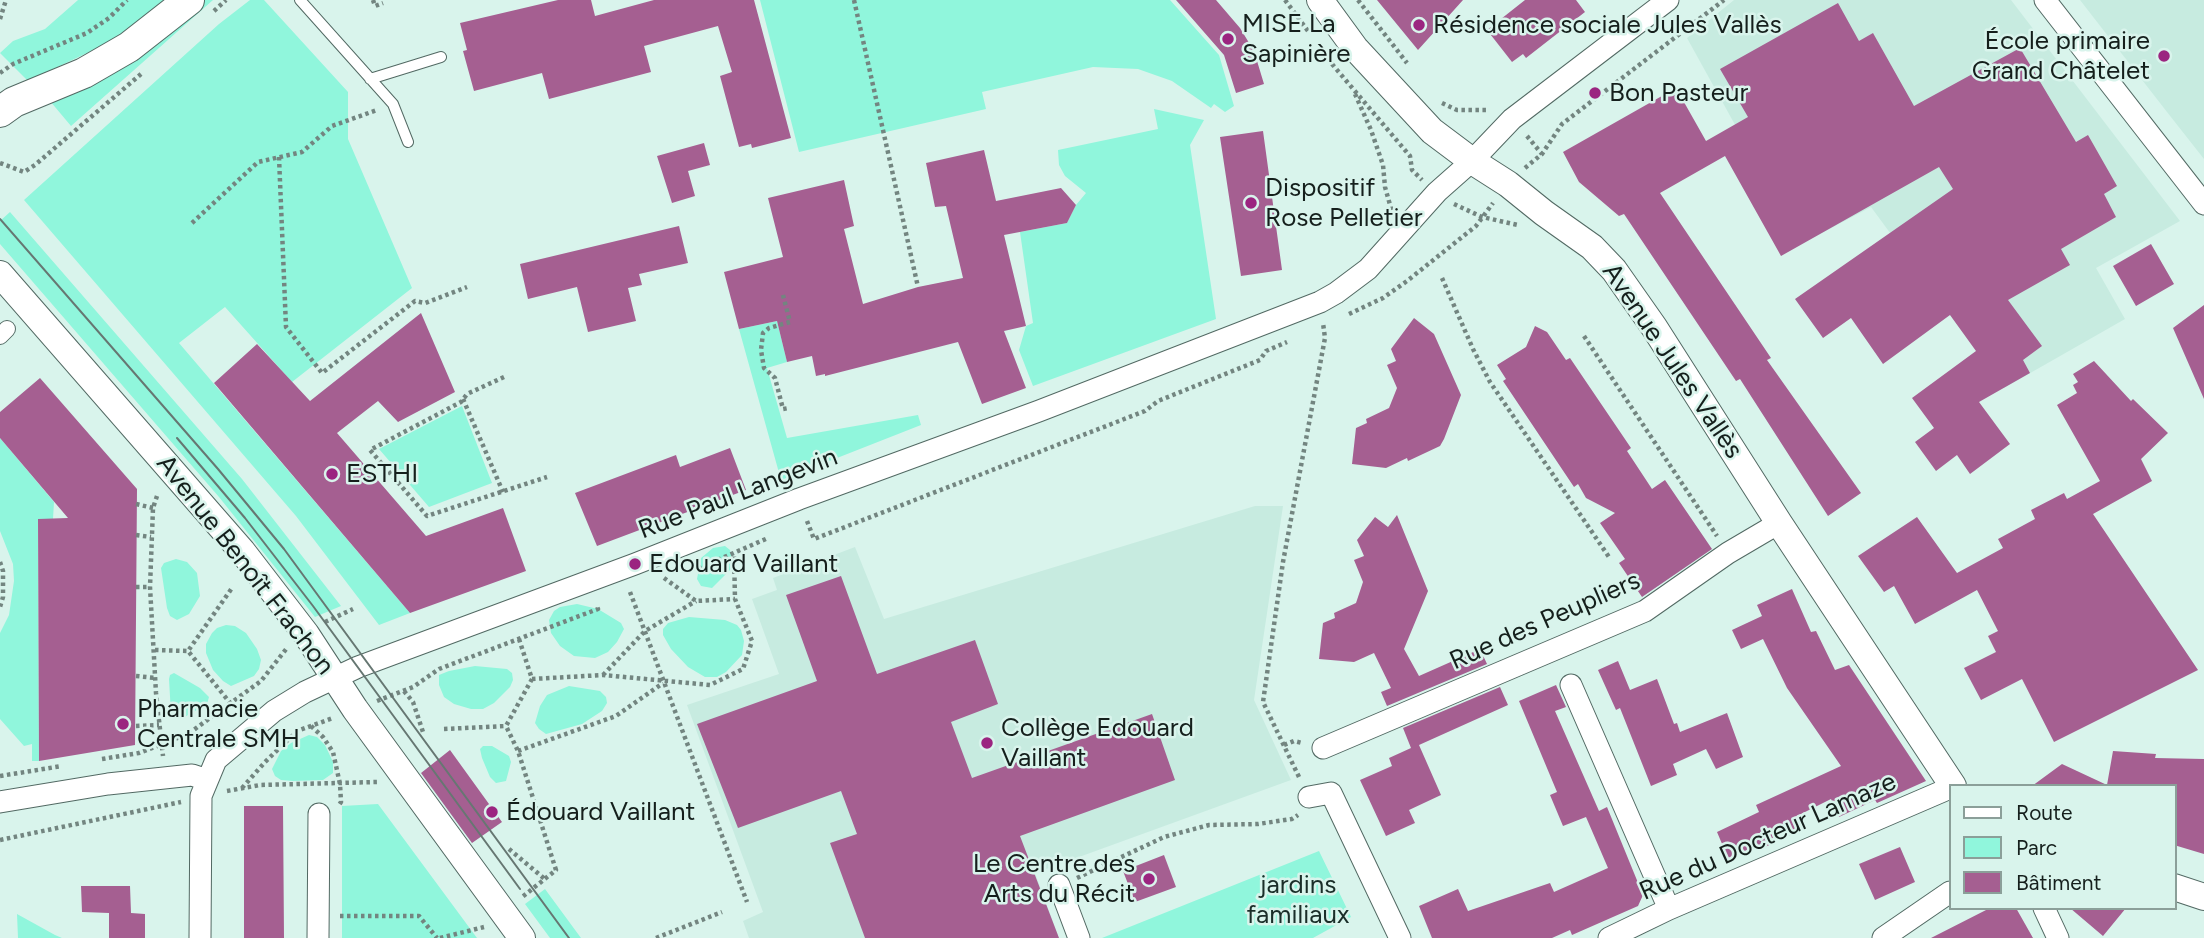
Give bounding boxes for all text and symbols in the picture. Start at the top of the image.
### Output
place label: MISE La Sapinière [1242,8,1350,70]
place label: Résidence sociale Jules Vallès [1433,9,1782,41]
marker: Résidence sociale Jules Vallès [1411,17,1427,33]
place label: École primaire Grand Châtelet [1972,25,2150,86]
marker: MISE La Sapinière [1220,31,1236,47]
marker: École primaire Grand Châtelet [2156,48,2172,64]
place label: Bon Pasteur [1609,77,1748,109]
marker: Bon Pasteur [1587,85,1603,101]
place label: Dispositif Rose Pelletier [1265,172,1423,234]
marker: Dispositif Rose Pelletier [1243,195,1259,211]
street label: Avenue Jules Vallès [1595,257,1749,465]
street label: Rue Paul Langevin [634,442,842,546]
street label: Avenue Benoît Frachon [149,449,341,681]
place label: ESTHI [346,458,418,490]
marker: ESTHI [324,466,340,482]
place label: Edouard Vaillant [649,548,838,580]
marker: Edouard Vaillant [627,556,643,572]
street label: Rue des Peupliers [1445,565,1645,677]
place label: Pharmacie Centrale SMH [137,693,300,754]
place label: Collège Edouard Vaillant [1001,712,1194,774]
marker: Pharmacie Centrale SMH [115,716,131,732]
marker: Collège Edouard Vaillant [979,735,995,751]
street label: Rue du Docteur Lamaze [1635,766,1901,908]
legend [1948,784,2176,910]
place label: Édouard Vaillant [506,796,695,828]
text: Route [2016,800,2072,825]
marker: Édouard Vaillant [484,804,500,820]
text: Parc [2016,835,2057,860]
place label: Le Centre des Arts du Récit [973,848,1135,910]
park label: jardins familiaux [1247,869,1349,931]
text: Bâtiment [2016,870,2101,895]
marker: Le Centre des Arts du Récit [1141,871,1157,887]

